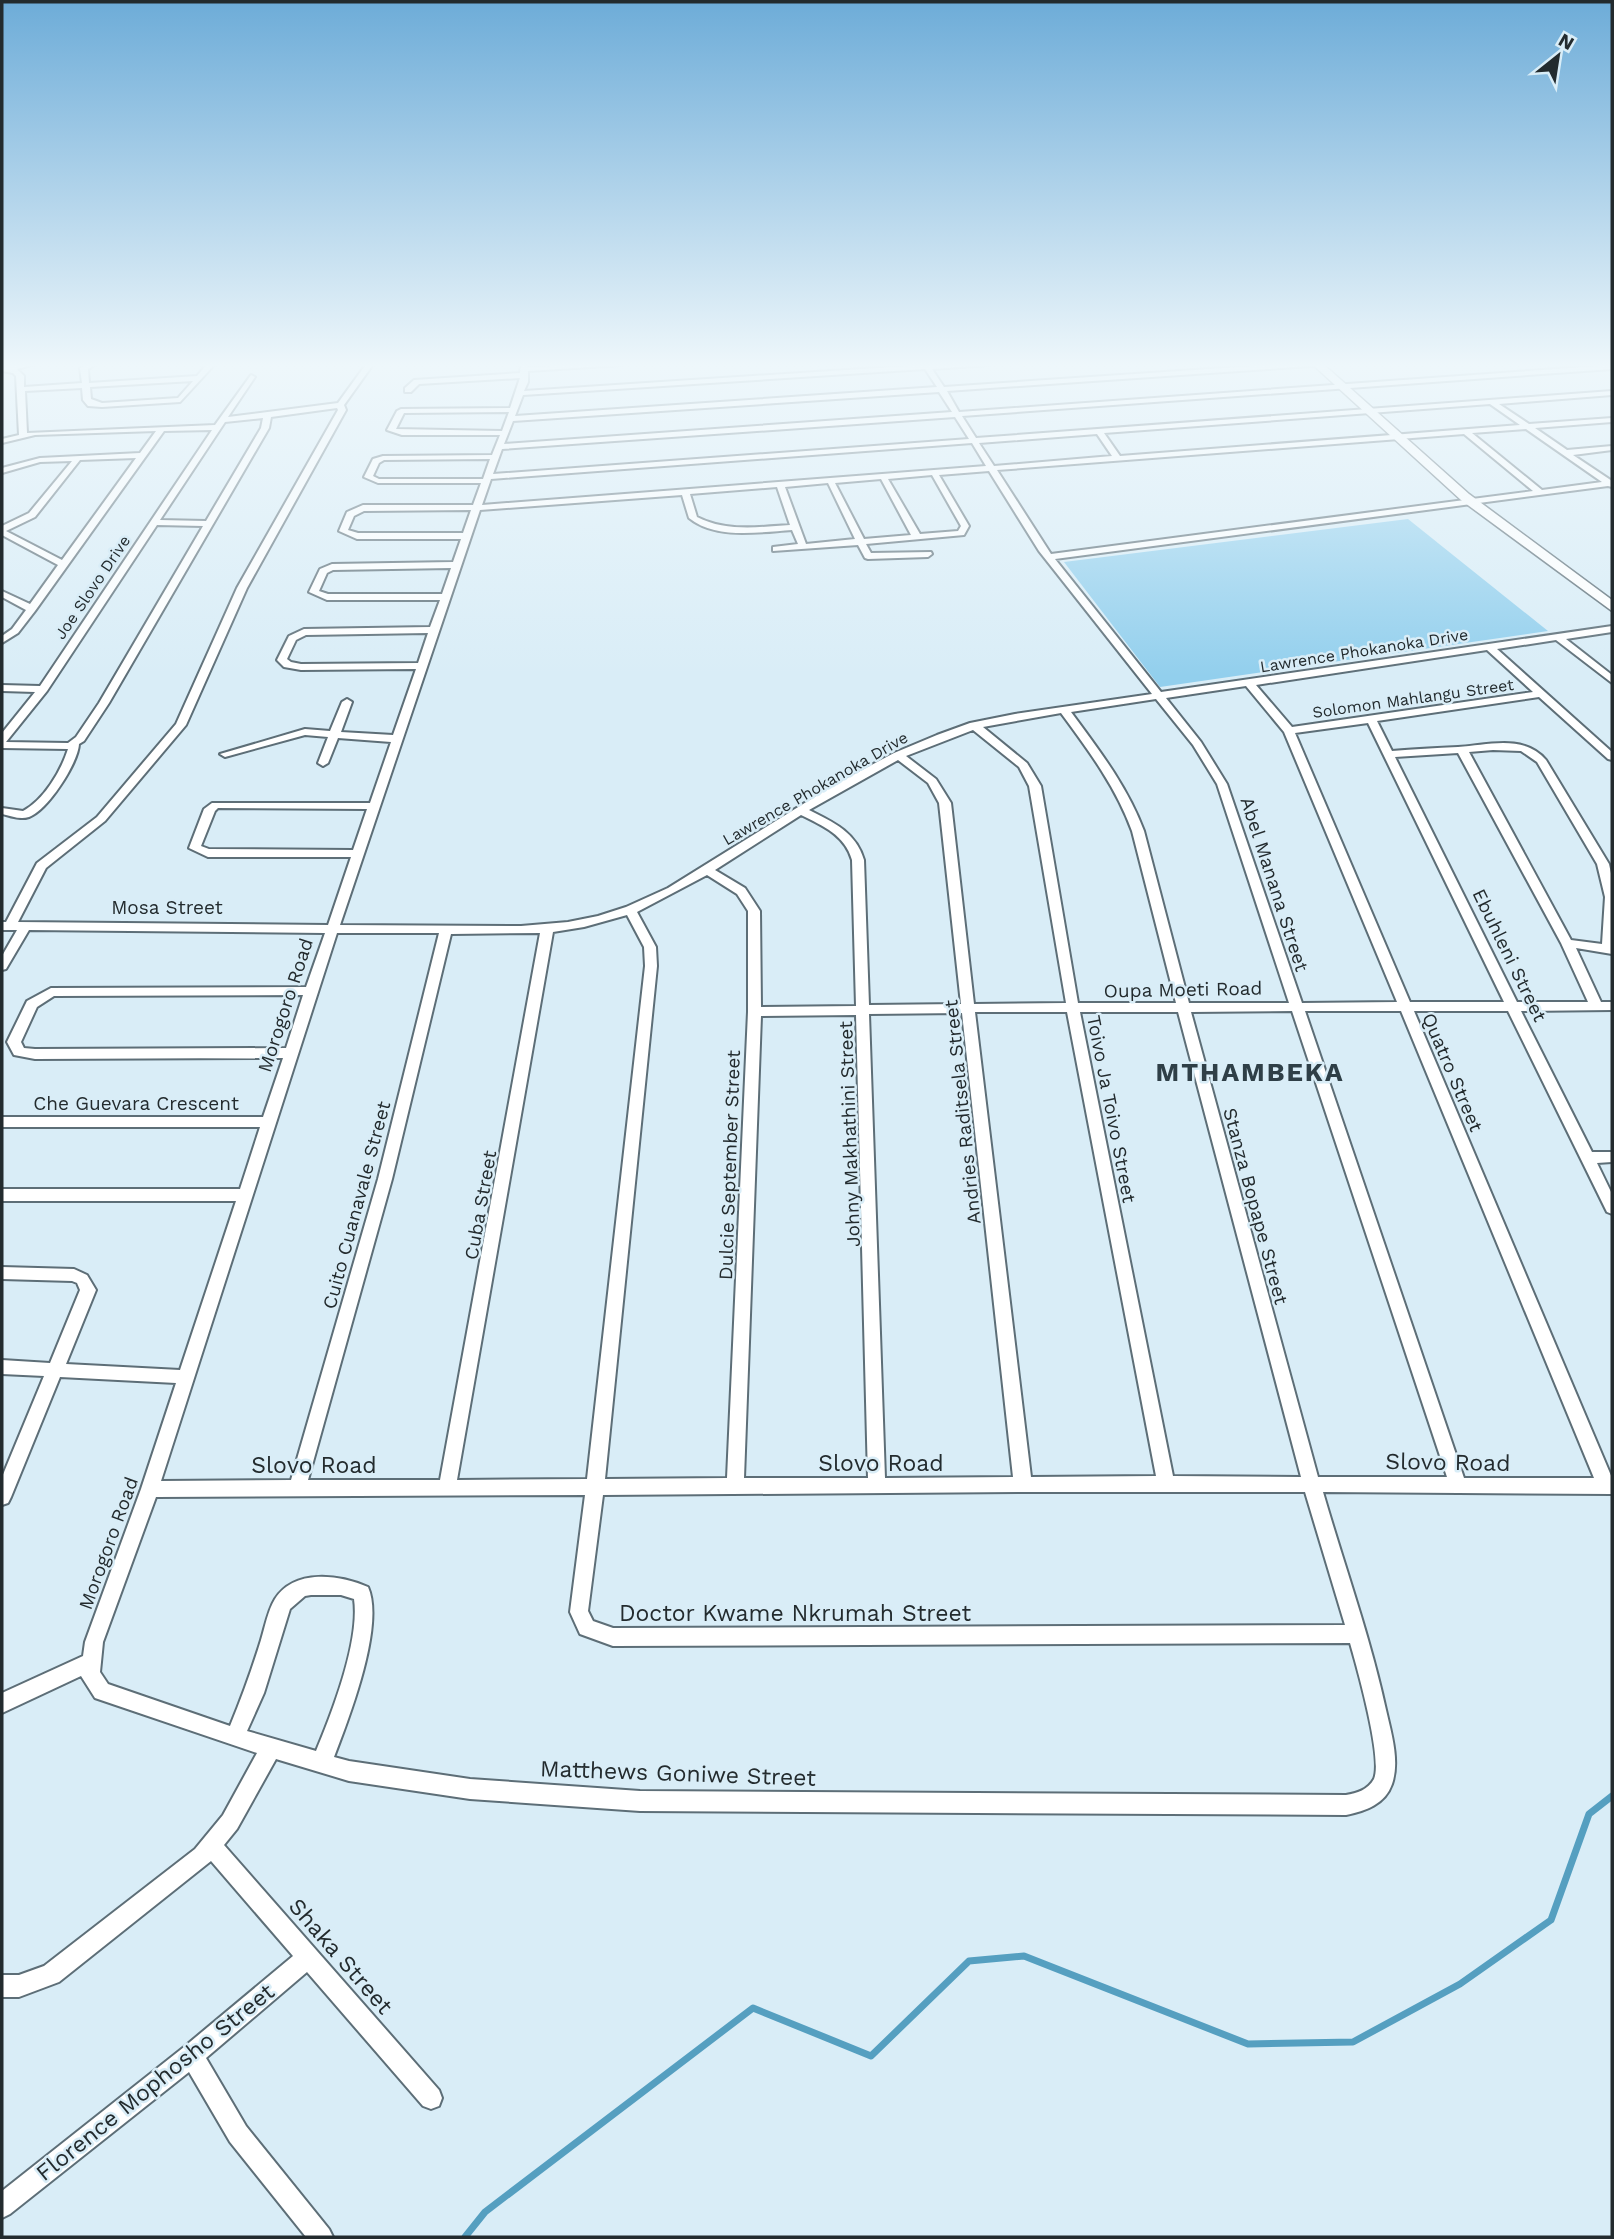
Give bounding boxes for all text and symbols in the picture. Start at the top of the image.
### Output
north arrow [1523,21,1593,91]
text: N [1554,28,1578,55]
street label: Joe Slovo Drive [51,532,134,643]
street label: Lawrence Phokanoka Drive [1259,625,1470,676]
street label: Solomon Mahlangu Street [1311,675,1515,722]
street label: Lawrence Phokanoka Drive [719,728,911,849]
street label: Abel Manana Street [1235,794,1314,974]
street label: Ebuhleni Street [1467,885,1552,1025]
street label: Mosa Street [111,896,223,919]
street label: Morogoro Road [253,935,318,1075]
street label: Oupa Moeti Road [1103,977,1263,1002]
street label: Andries Raditsela Street [939,999,986,1225]
street label: Quatro Street [1417,1009,1488,1135]
street label: Toivo Ja Toivo Street [1082,1013,1141,1205]
street label: Johny Makhathini Street [834,1021,865,1247]
street label: Dulcie September Street [714,1050,745,1280]
district label: MTHAMBEKA [1155,1057,1345,1087]
street label: Che Guevara Crescent [33,1092,239,1115]
street label: Cuito Cuanavale Street [318,1099,395,1312]
street label: Stanza Bopape Street [1218,1105,1293,1307]
street label: Cuba Street [460,1149,501,1262]
street label: Slovo Road [1385,1448,1511,1477]
street label: Slovo Road [818,1450,944,1477]
street label: Slovo Road [251,1452,377,1479]
street label: Morogoro Road [74,1474,143,1613]
street label: Doctor Kwame Nkrumah Street [619,1600,971,1627]
street label: Matthews Goniwe Street [540,1755,817,1792]
street label: Shaka Street [283,1893,398,2020]
street label: Florence Mophosho Street [31,1978,280,2187]

